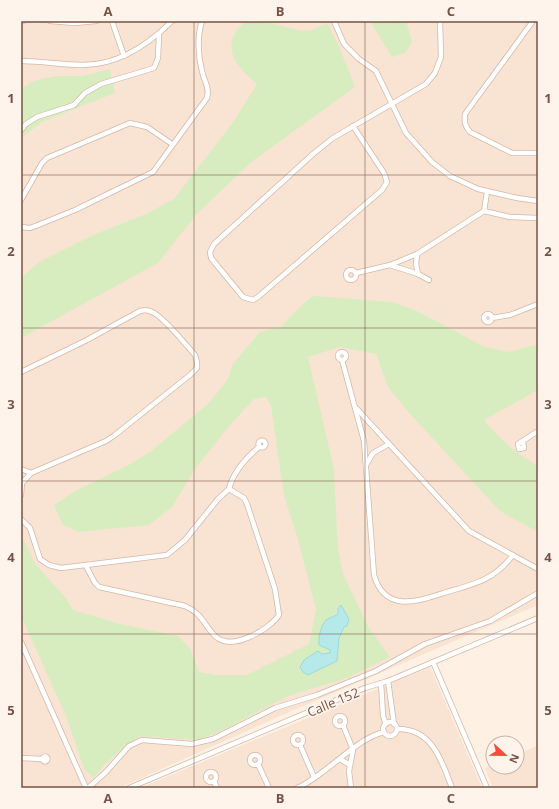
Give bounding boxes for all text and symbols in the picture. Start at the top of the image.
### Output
text: A [104,2,113,20]
text: B [276,2,285,20]
text: C [447,2,455,20]
text: 1 [7,89,15,107]
text: 1 [544,89,552,107]
text: 2 [7,242,15,260]
text: 2 [544,242,552,260]
text: 3 [7,395,15,413]
text: 3 [544,395,552,413]
text: 4 [7,548,15,566]
text: 4 [544,548,552,566]
street label: Calle 152 [304,683,362,721]
text: 5 [7,701,15,719]
text: 5 [544,701,552,719]
north arrow [485,735,525,775]
text: N [506,752,523,766]
text: A [104,789,113,807]
text: B [276,789,285,807]
text: C [447,789,455,807]

